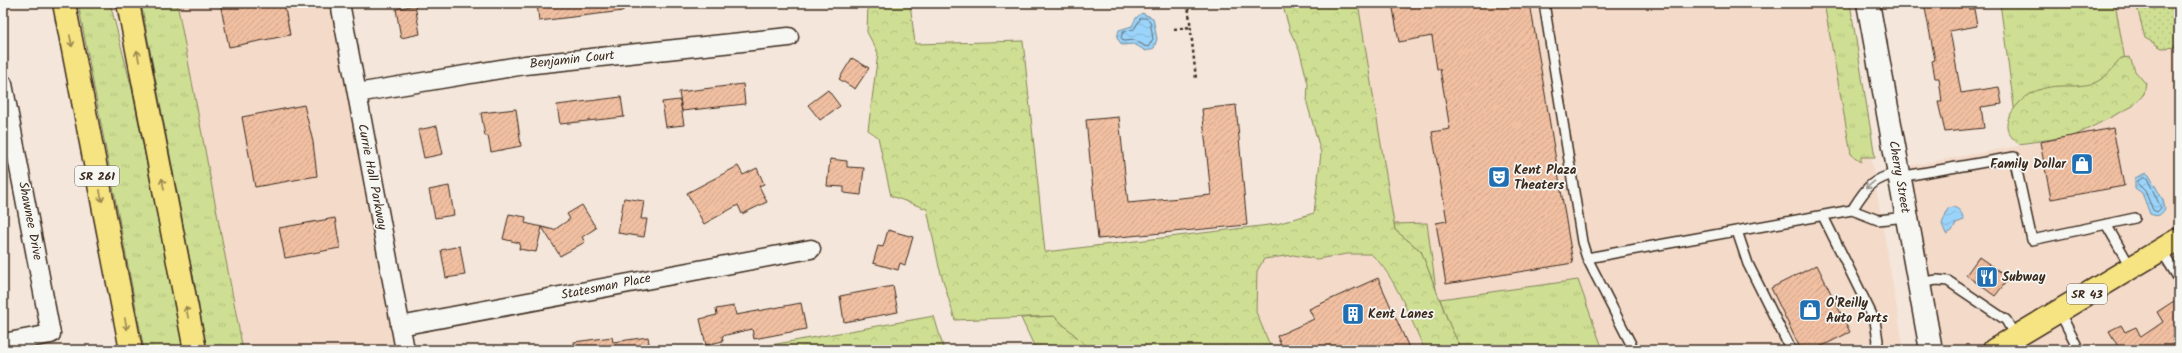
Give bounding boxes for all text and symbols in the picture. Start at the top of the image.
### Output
one-way arrow [67,34,75,47]
street label: Benjamin Court [528,45,616,75]
one-way arrow [134,50,142,63]
street label: Currie Hall Parkway [351,122,393,233]
street label: Cherry Street [1882,139,1916,216]
shop icon: Family Dollar [2069,151,2095,177]
place label: Family Dollar [1990,154,2067,175]
place label: Kent Plaza Theaters [1514,160,1577,196]
theatre icon: Kent Plaza Theaters [1486,164,1512,190]
road number: SR 261 [75,166,119,186]
one-way arrow [158,178,166,191]
street label: Shawnee Drive [12,180,48,262]
one-way arrow [1865,180,1875,189]
one-way arrow [98,190,106,203]
restaurant icon: Subway [1974,264,2000,290]
place label: Subway [2002,267,2046,288]
street label: Statesman Place [559,268,653,306]
road number: SR 43 [2067,284,2107,304]
place label: O'Reilly Auto Parts [1826,293,1888,329]
shop icon: O'Reilly Auto Parts [1797,297,1823,323]
building icon: Kent Lanes [1340,301,1366,327]
place label: Kent Lanes [1368,304,1434,325]
one-way arrow [183,306,191,319]
one-way arrow [122,317,130,330]

